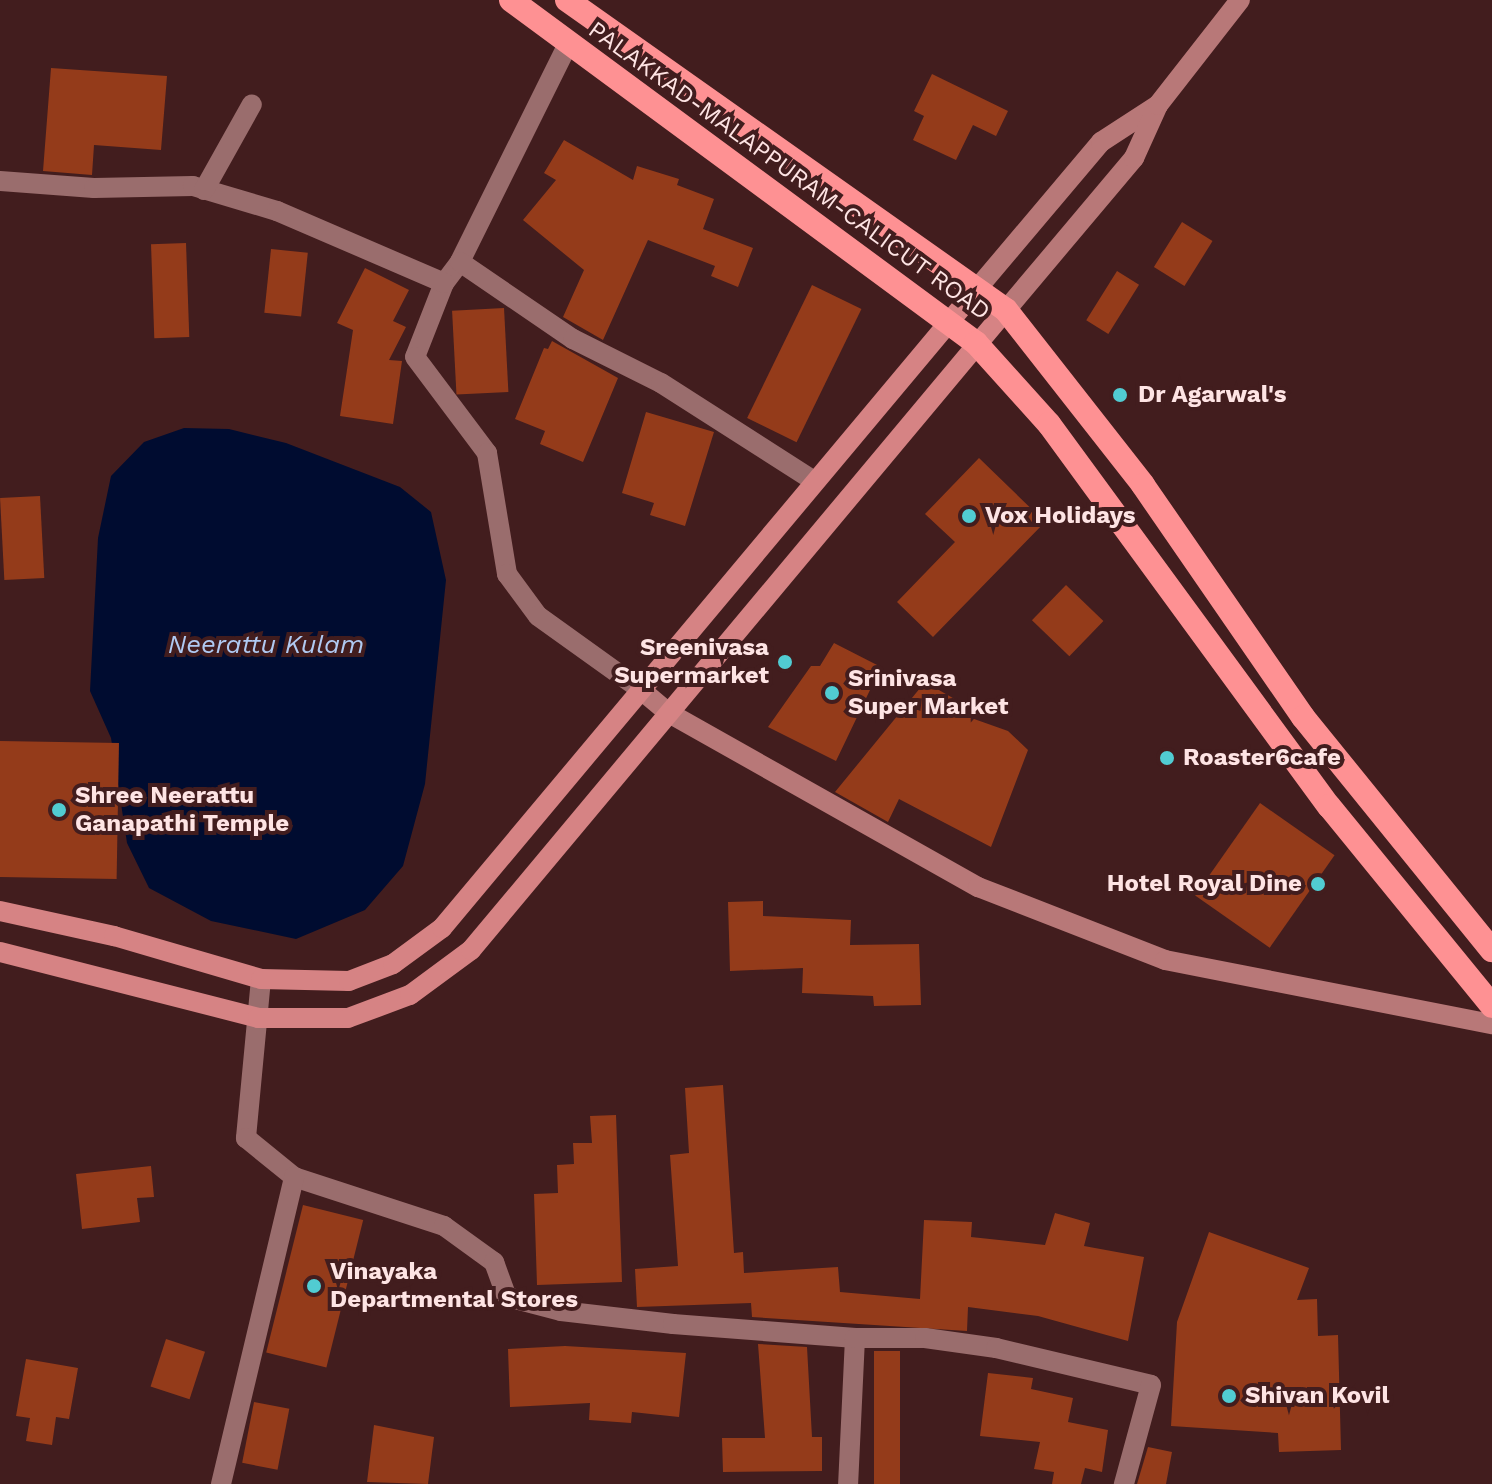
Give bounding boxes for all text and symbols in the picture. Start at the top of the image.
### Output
street label: PALAKKAD-MALAPPURAM-CALICUT ROAD [582,15,996,327]
place label: Dr Agarwal's [1138,381,1287,409]
marker: Dr Agarwal's [1109,384,1131,406]
place label: Vox Holidays [985,502,1136,530]
marker: Vox Holidays [960,507,978,525]
water label: Neerattu Kulam [168,629,364,661]
place label: Sreenivasa Supermarket [614,634,769,690]
marker: Sreenivasa Supermarket [776,653,794,671]
place label: Srinivasa Super Market [848,665,1009,721]
marker: Srinivasa Super Market [823,684,841,702]
place label: Roaster6cafe [1183,744,1341,772]
marker: Roaster6cafe [1158,749,1176,767]
place label: Shree Neerattu Ganapathi Temple [75,782,290,838]
marker: Shree Neerattu Ganapathi Temple [50,801,68,819]
place label: Hotel Royal Dine [1106,870,1302,898]
marker: Hotel Royal Dine [1309,875,1327,893]
place label: Vinayaka Departmental Stores [330,1258,578,1314]
marker: Vinayaka Departmental Stores [305,1277,323,1295]
place label: Shivan Kovil [1245,1382,1389,1410]
marker: Shivan Kovil [1220,1387,1238,1405]

